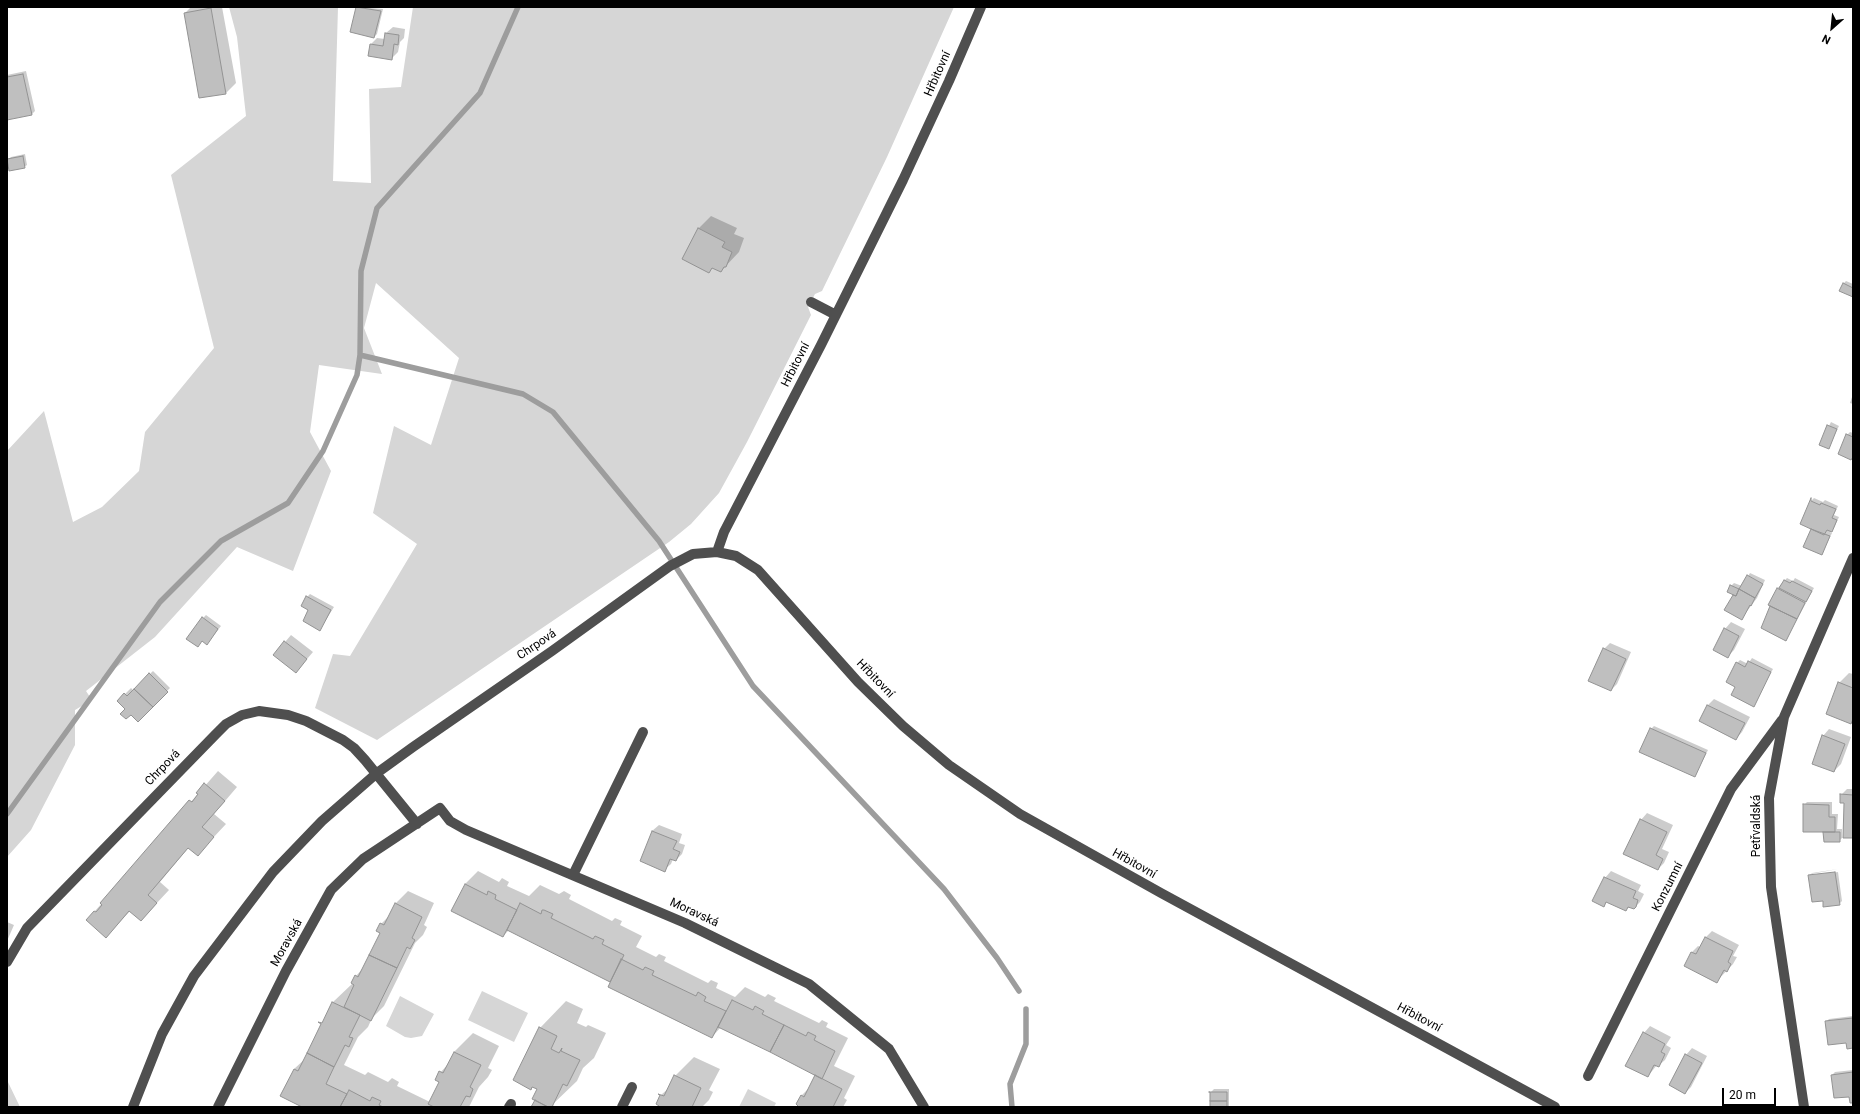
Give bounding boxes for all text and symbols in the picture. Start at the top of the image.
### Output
north arrow [1812,8,1852,48]
text: N [1820,32,1833,47]
street label: Hřbitovní [922,49,954,99]
street label: Hřbitovní [779,340,813,390]
street label: Chrpová [515,627,559,663]
street label: Hřbitovní [853,657,897,701]
street label: Chrpová [142,747,184,789]
street label: Petřvaldská [1750,795,1764,857]
street label: Hřbitovní [1109,846,1159,882]
street label: Konzumní [1649,860,1687,914]
street label: Moravská [667,895,721,931]
street label: Moravská [268,917,306,969]
street label: Hřbitovní [1394,1000,1444,1036]
scale bar [1724,1080,1778,1106]
text: 20 m [1729,1088,1756,1102]

